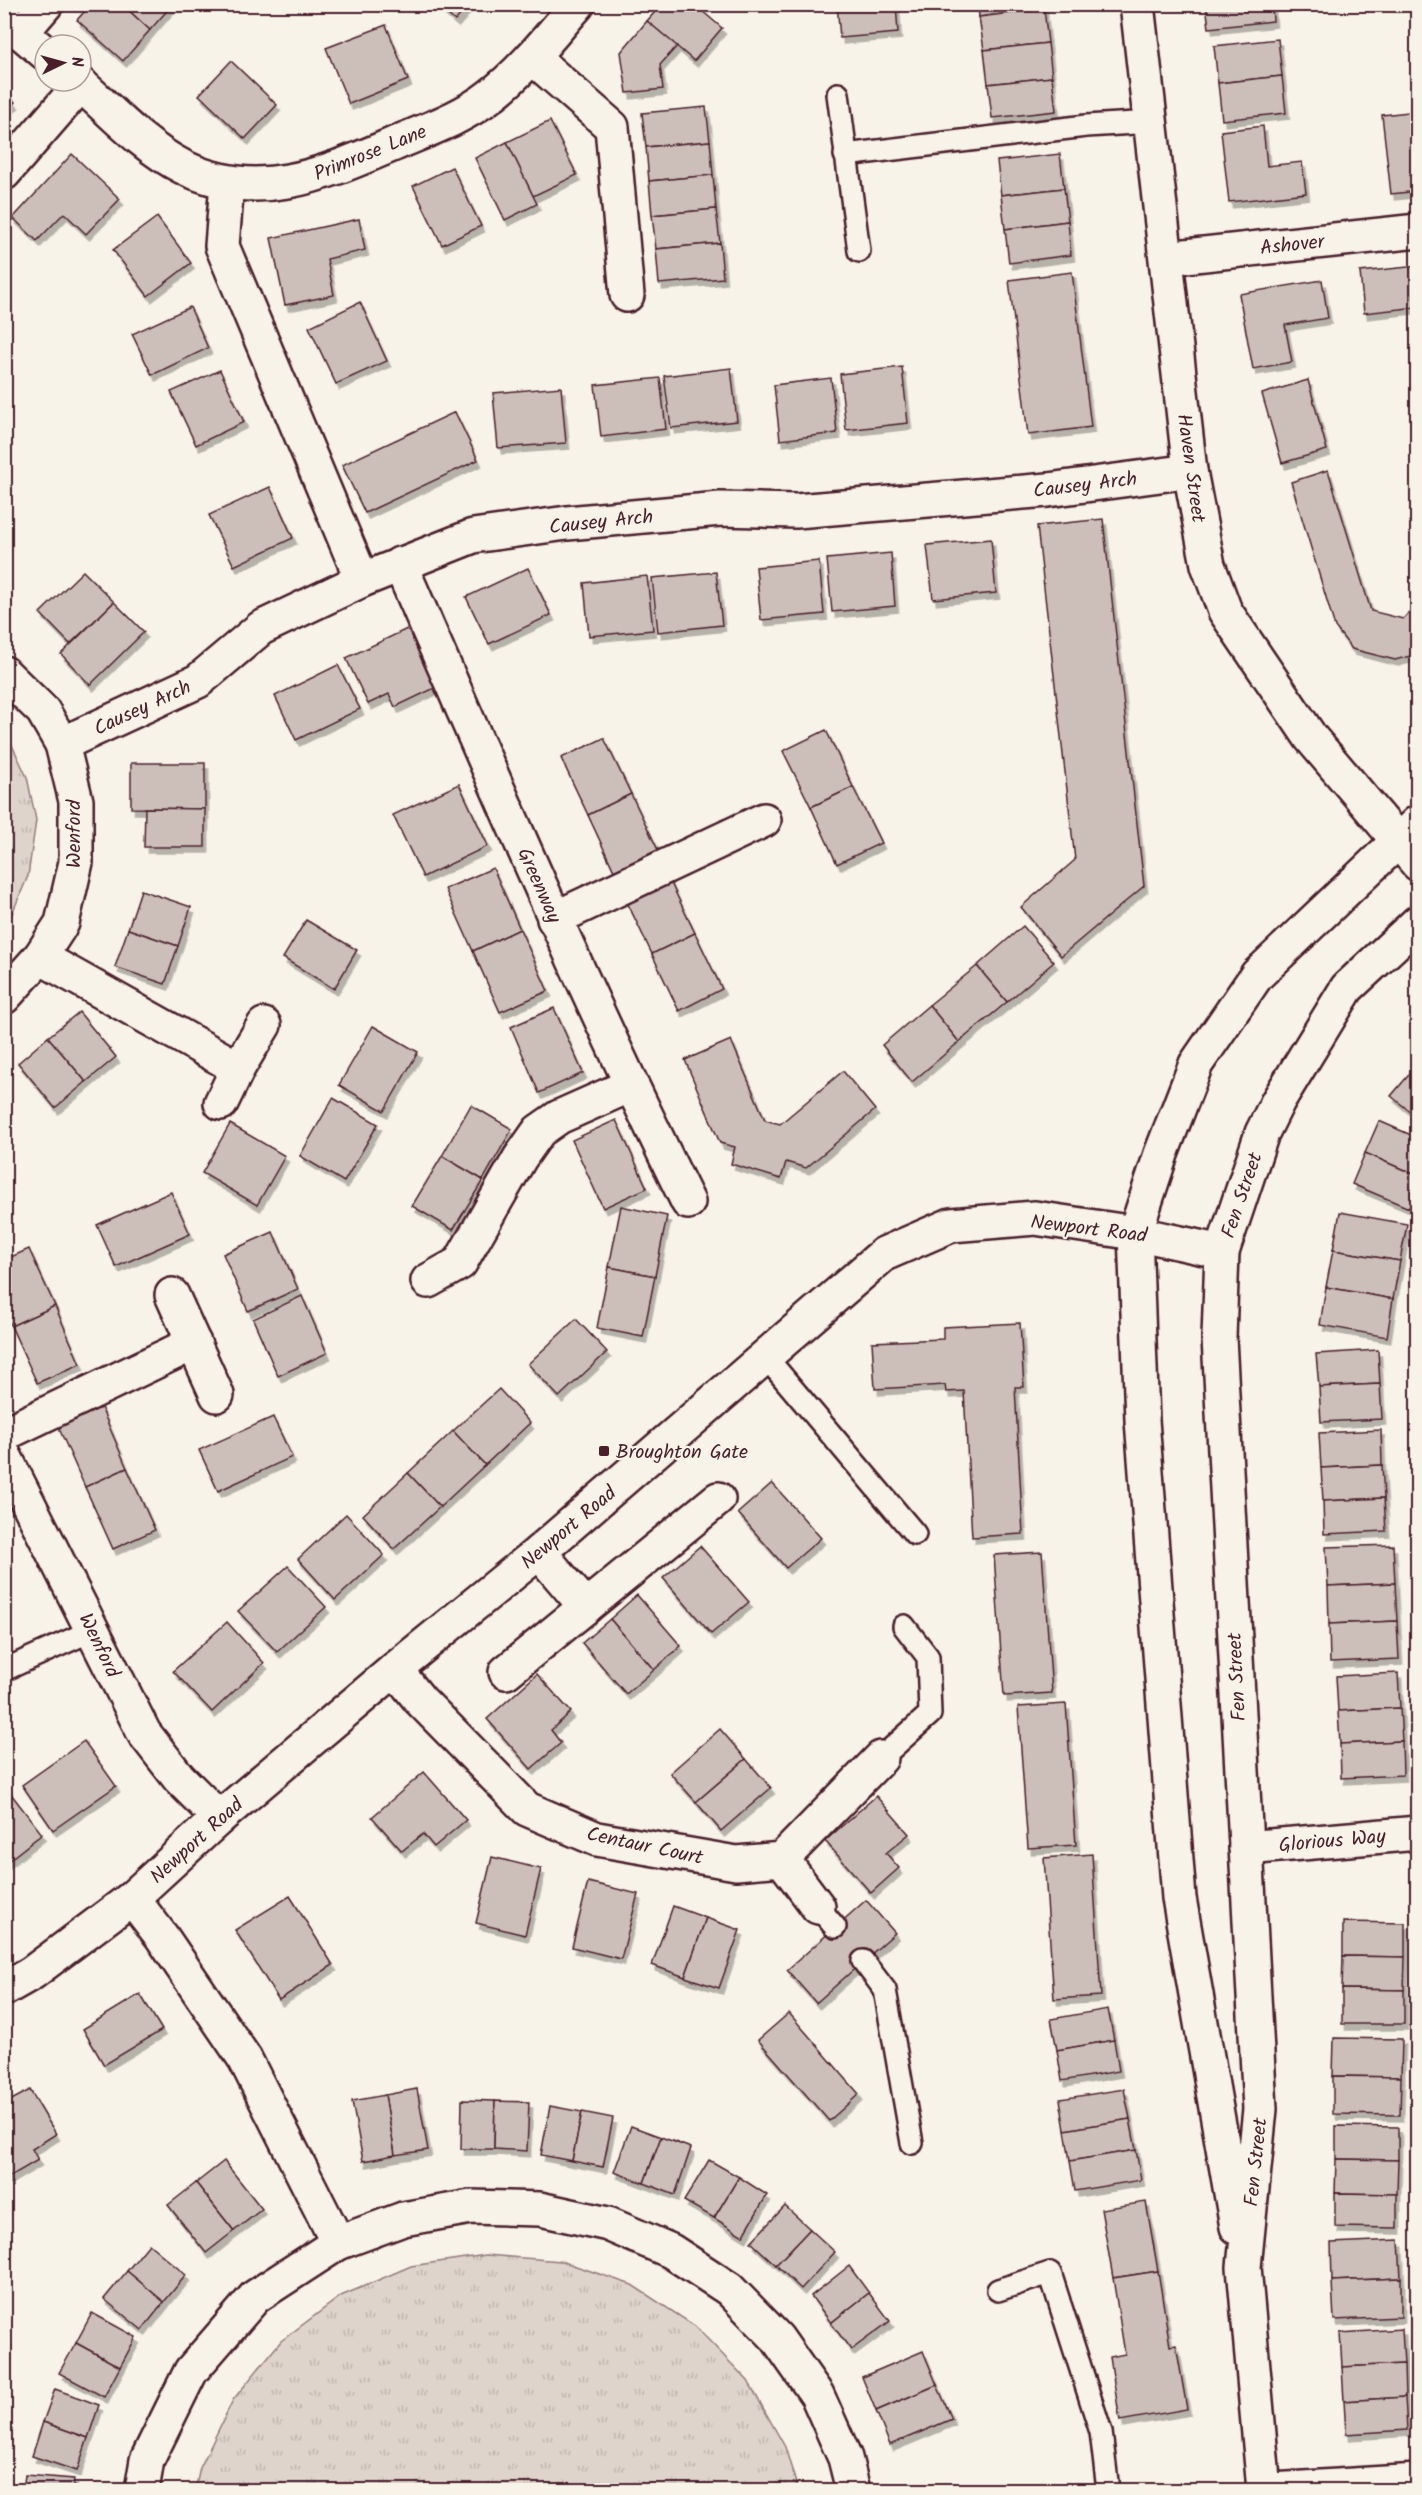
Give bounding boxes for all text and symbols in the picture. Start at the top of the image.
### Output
north arrow [33,33,93,93]
text: N [64,56,89,68]
street label: Primrose Lane [309,117,432,191]
street label: Ashover [1258,227,1327,265]
street label: Haven Street [1167,412,1214,525]
street label: Causey Arch [1032,464,1139,508]
street label: Causey Arch [548,502,655,544]
street label: Causey Arch [89,672,197,745]
street label: Wenford [59,799,91,868]
street label: Greenway [507,843,569,929]
street label: Fen Street [1213,1148,1273,1243]
street label: Newport Road [1029,1207,1150,1253]
place label: Broughton Gate [616,1437,748,1469]
marker: Broughton Gate [597,1444,611,1458]
street label: Newport Road [514,1478,625,1578]
street label: Wenford [69,1608,128,1685]
street label: Fen Street [1220,1631,1256,1722]
street label: Newport Road [143,1790,252,1893]
street label: Centaur Court [584,1819,706,1875]
street label: Glorious Way [1277,1821,1388,1863]
street label: Fen Street [1236,2116,1278,2208]

